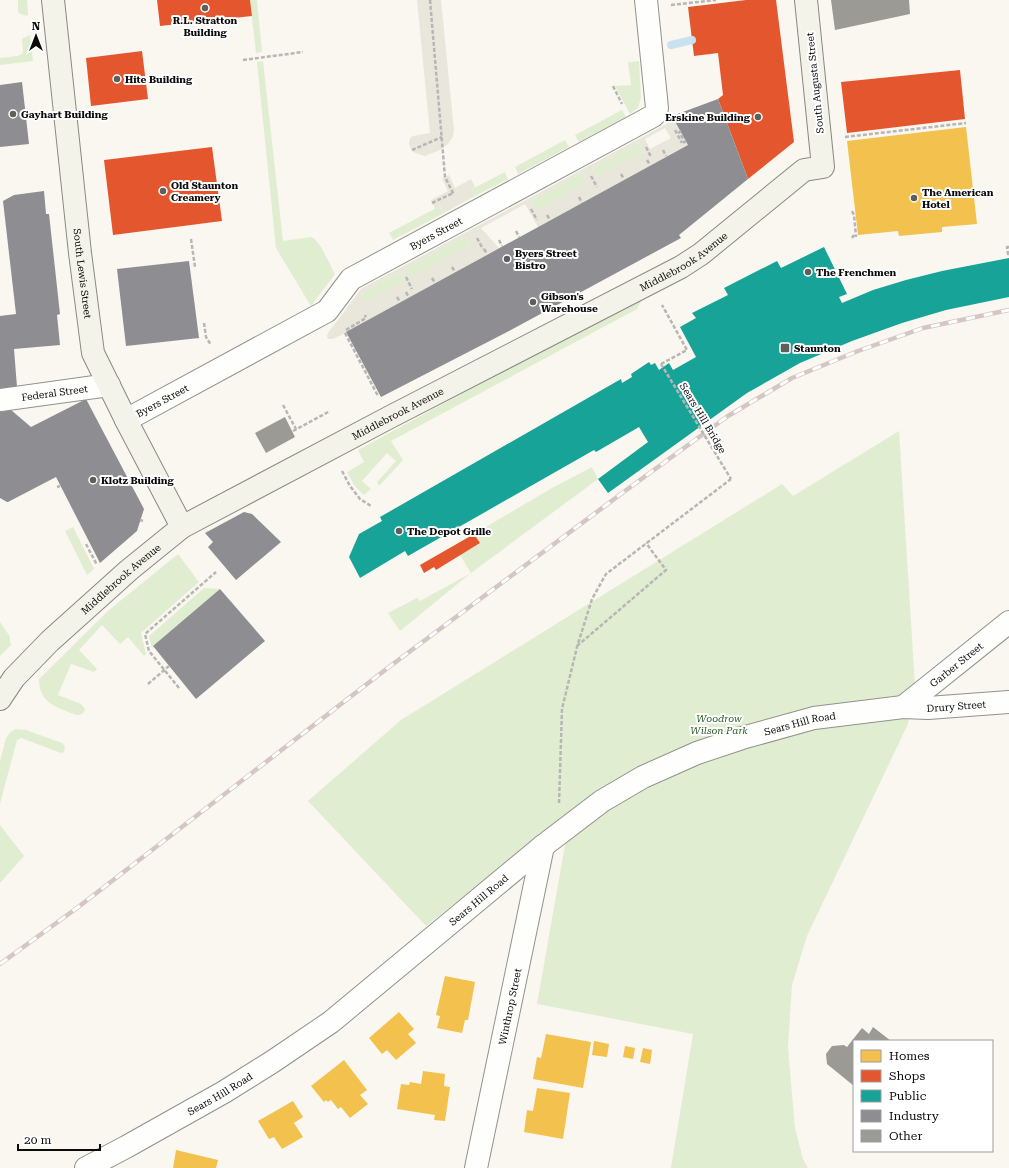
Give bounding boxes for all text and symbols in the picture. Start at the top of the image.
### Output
marker: R.L. Stratton Building [200,3,210,13]
place label: R.L. Stratton Building [173,15,238,38]
north arrow [16,16,56,56]
text: N [32,20,41,33]
street label: South Augusta Street [804,32,826,134]
marker: Hite Building [112,74,122,84]
place label: Hite Building [125,74,193,85]
marker: Gayhart Building [8,109,18,119]
place label: Gayhart Building [21,109,108,120]
place label: Erskine Building [665,112,751,123]
marker: Erskine Building [753,112,763,122]
place label: Old Staunton Creamery [171,180,238,203]
marker: Old Staunton Creamery [158,186,168,196]
place label: The American Hotel [922,187,994,210]
marker: The American Hotel [909,193,919,203]
street label: Byers Street [408,215,464,252]
street label: South Lewis Street [72,228,94,319]
street label: Middlebrook Avenue [638,229,730,293]
place label: Byers Street Bistro [515,248,577,271]
marker: Byers Street Bistro [502,254,512,264]
marker: The Frenchmen [803,267,813,277]
place label: The Frenchmen [816,267,897,278]
place label: Gibson's Warehouse [541,291,598,314]
marker: Gibson's Warehouse [528,297,538,307]
marker: Staunton [779,342,791,354]
place label: Staunton [794,343,841,354]
street label: Sears Hill Bridge [678,381,729,456]
street label: Federal Street [21,382,89,403]
street label: Byers Street [134,382,190,419]
street label: Middlebrook Avenue [350,385,446,442]
marker: Klotz Building [88,475,98,485]
place label: Klotz Building [101,475,174,486]
marker: The Depot Grille [394,526,404,536]
place label: The Depot Grille [407,526,491,537]
street label: Middlebrook Avenue [79,541,163,616]
street label: Garber Street [927,640,985,689]
street label: Drury Street [926,698,987,714]
street label: Sears Hill Road [763,710,837,737]
park label: Woodrow Wilson Park [690,713,748,736]
street label: Sears Hill Road [447,872,511,927]
street label: Winthrop Street [496,967,523,1046]
legend [853,1040,993,1152]
text: Homes [889,1049,930,1063]
text: Shops [889,1069,925,1083]
street label: Sears Hill Road [185,1070,255,1117]
text: Public [889,1089,927,1103]
text: Industry [889,1109,940,1123]
scale bar [18,1126,100,1152]
text: Other [889,1129,922,1143]
text: 20 m [24,1133,51,1147]

